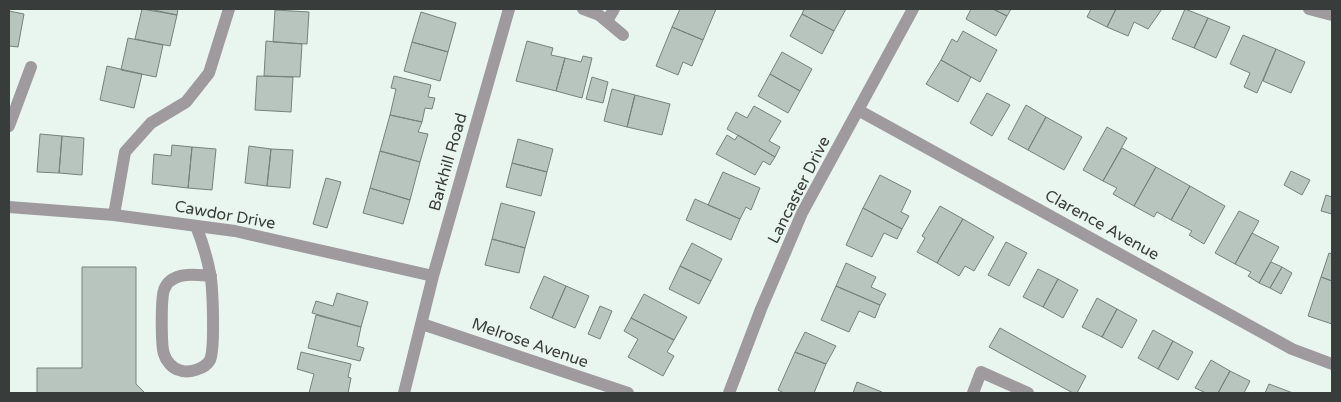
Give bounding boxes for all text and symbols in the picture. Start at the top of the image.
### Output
street label: Barkhill Road [424,111,472,213]
street label: Lancaster Drive [763,133,835,247]
street label: Clarence Avenue [1041,185,1163,265]
street label: Cawdor Drive [173,196,277,234]
street label: Melrose Avenue [469,314,591,372]

